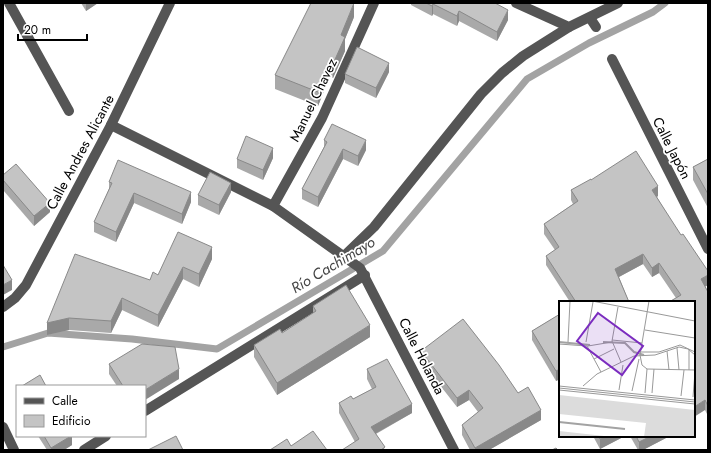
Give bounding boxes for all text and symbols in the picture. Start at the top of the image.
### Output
scale bar [18,16,87,42]
text: 20 m [24,21,51,39]
street label: Manuel Chavez [284,54,342,145]
street label: Calle Andres Alicante [41,91,119,213]
street label: Calle Japón [648,114,696,182]
water label: Río Cachimayo [287,231,379,299]
inset map [559,301,695,437]
street label: Calle Holanda [394,314,450,398]
legend [16,385,146,437]
text: Calle [52,392,78,410]
text: Edificio [52,412,91,430]

